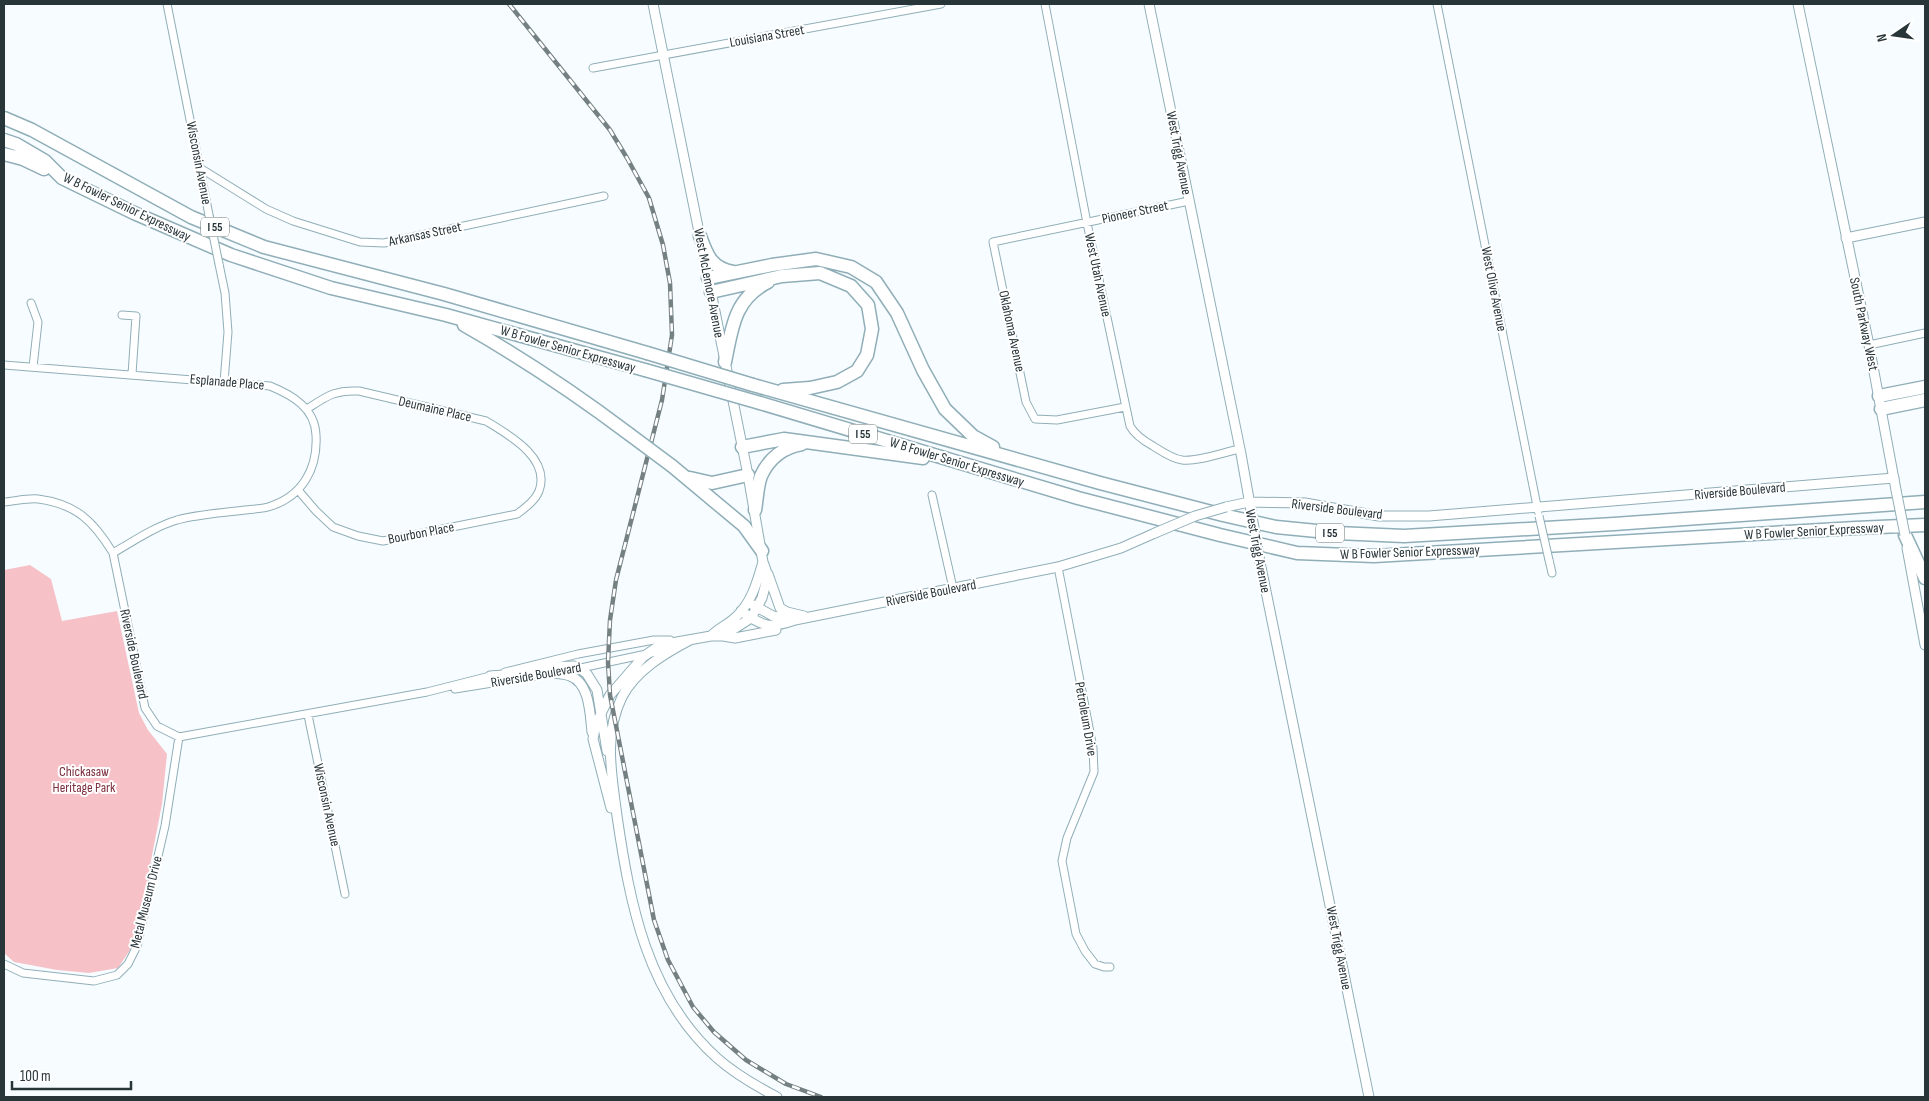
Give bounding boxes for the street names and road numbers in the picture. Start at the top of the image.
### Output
street label: Louisiana Street [728,21,806,51]
street label: West Trigg Avenue [1163,110,1195,196]
street label: Wisconsin Avenue [183,120,215,206]
street label: W B Fowler Senior Expressway [60,169,194,246]
street label: Pioneer Street [1100,197,1170,227]
road number: I 55 [201,218,229,236]
street label: Arkansas Street [386,218,463,250]
street label: West McLemore Avenue [690,227,728,339]
street label: West Utah Avenue [1081,232,1115,318]
street label: West Olive Avenue [1477,245,1511,333]
street label: South Parkway West [1846,276,1882,372]
street label: Oklahoma Avenue [995,289,1029,373]
street label: W B Fowler Senior Expressway [498,322,638,377]
street label: Esplanade Place [189,370,265,394]
street label: Deumaine Place [397,392,473,426]
road number: I 55 [849,424,877,444]
street label: W B Fowler Senior Expressway [888,433,1027,491]
street label: Riverside Boulevard [1694,479,1786,503]
street label: Riverside Boulevard [1291,495,1384,523]
street label: West Trigg Avenue [1242,508,1274,594]
street label: Bourbon Place [387,518,455,548]
street label: W B Fowler Senior Expressway [1744,519,1885,543]
road number: I 55 [1316,524,1344,542]
street label: W B Fowler Senior Expressway [1340,541,1481,563]
street label: Riverside Boulevard [885,576,978,610]
street label: Riverside Boulevard [116,608,152,701]
street label: Riverside Boulevard [490,659,583,691]
street label: Petroleum Drive [1071,681,1101,757]
street label: Wisconsin Avenue [310,762,344,848]
street label: Metal Museum Drive [126,854,166,950]
street label: West Trigg Avenue [1323,905,1355,991]

